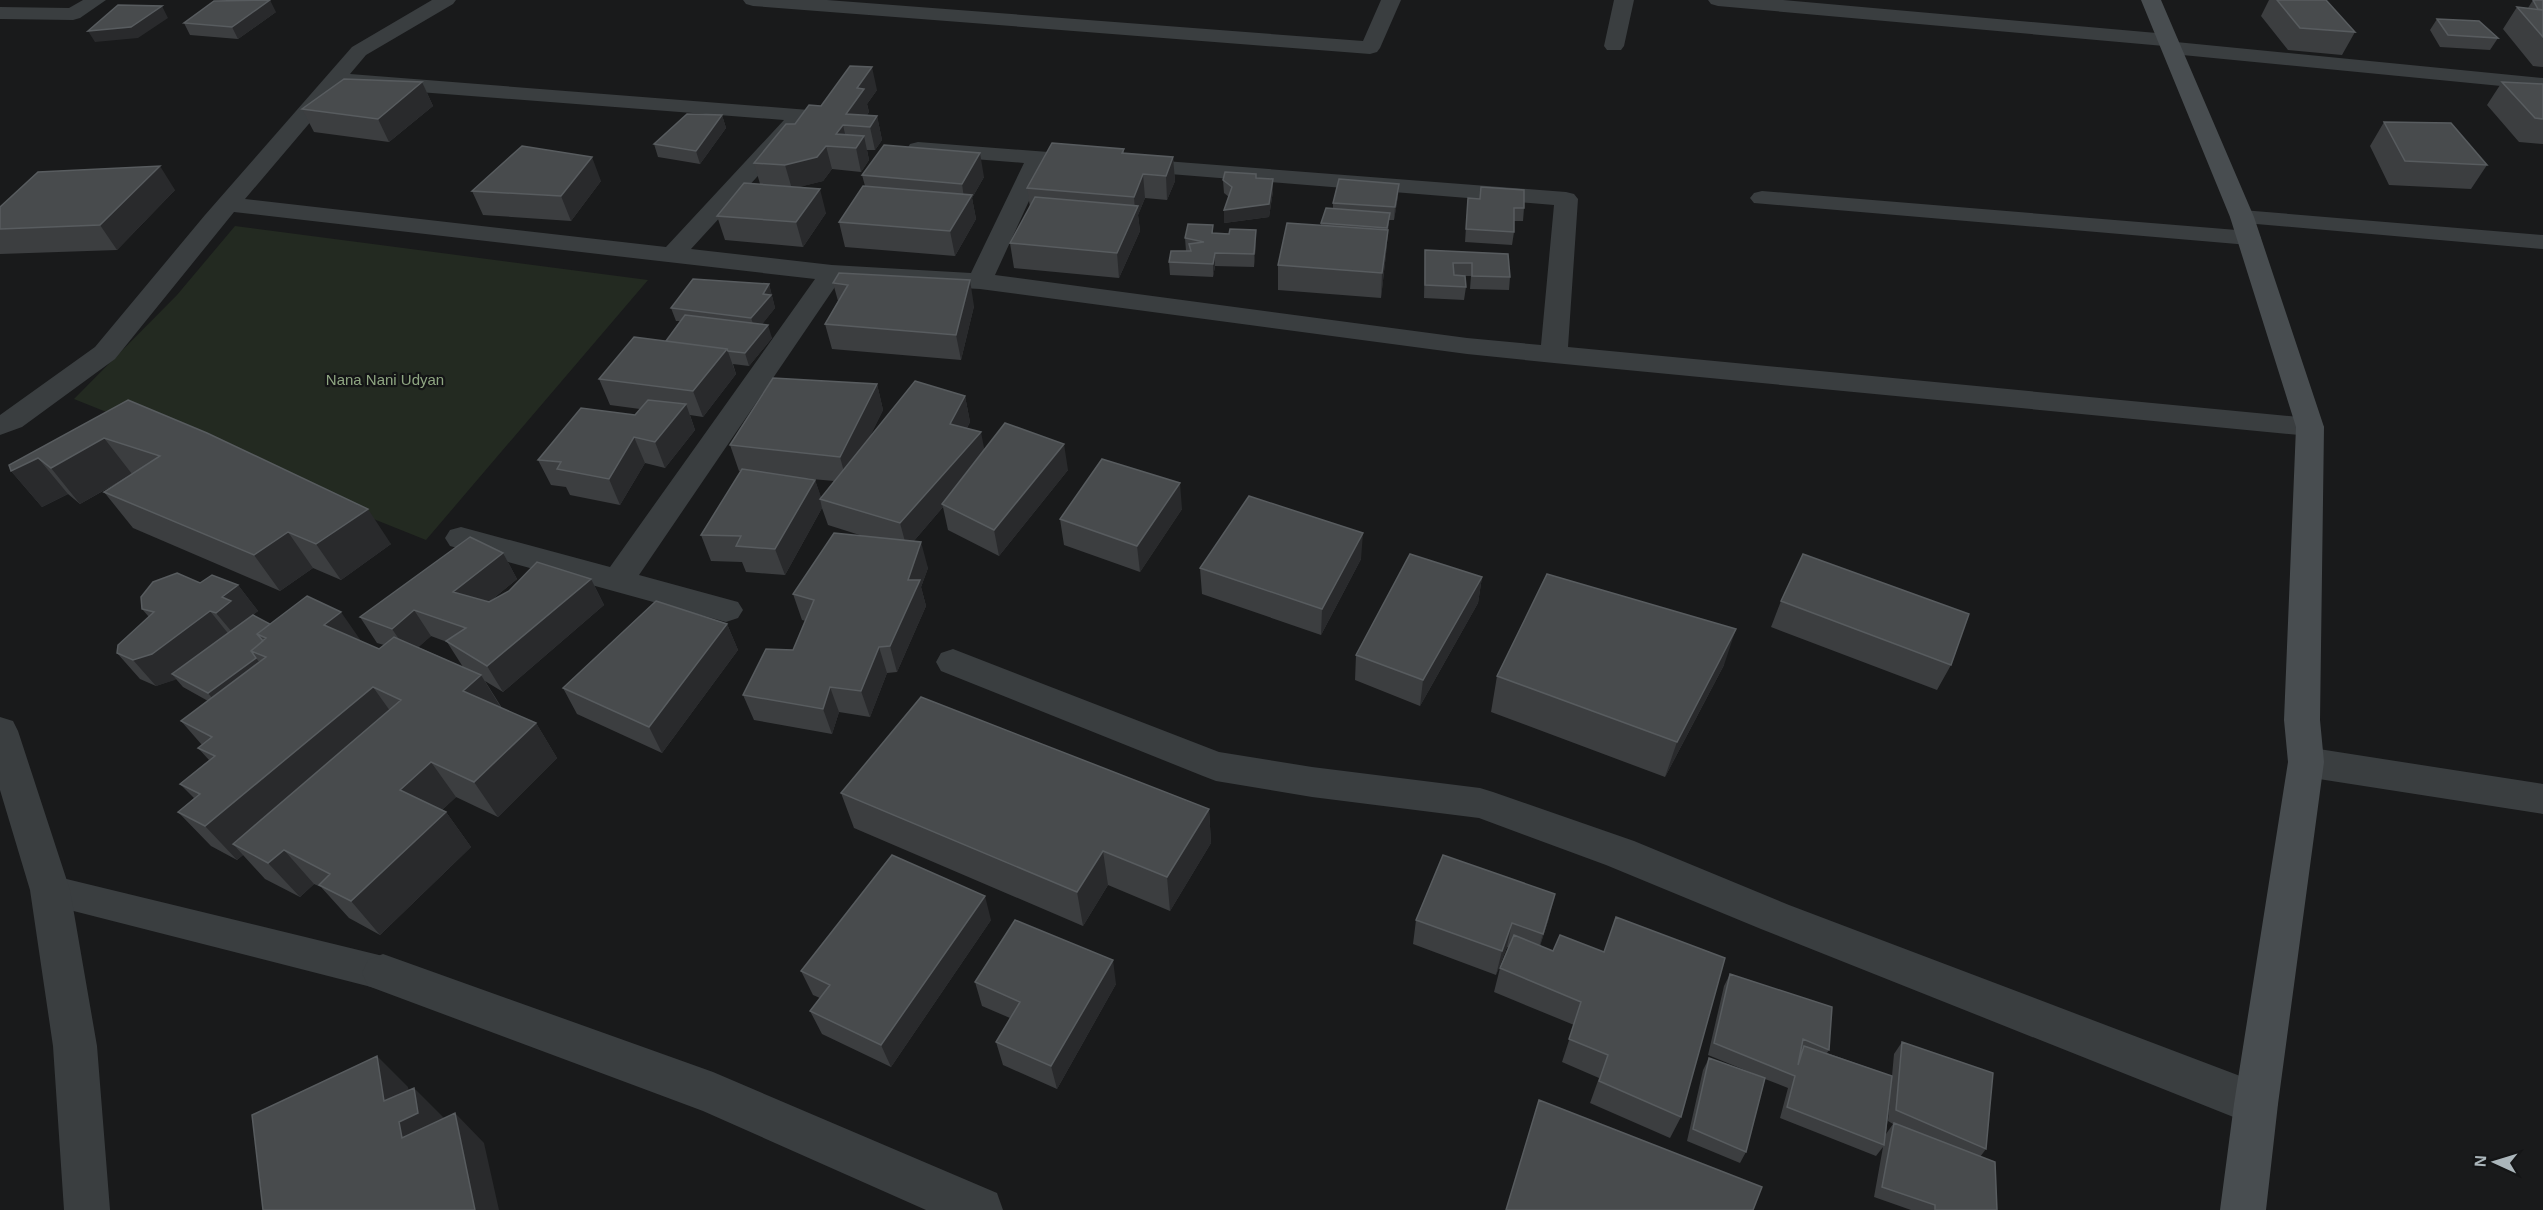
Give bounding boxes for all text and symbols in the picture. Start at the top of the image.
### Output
park label: Nana Nani Udyan [326,371,444,388]
north arrow [2465,1132,2525,1192]
text: N [2472,1155,2489,1167]

